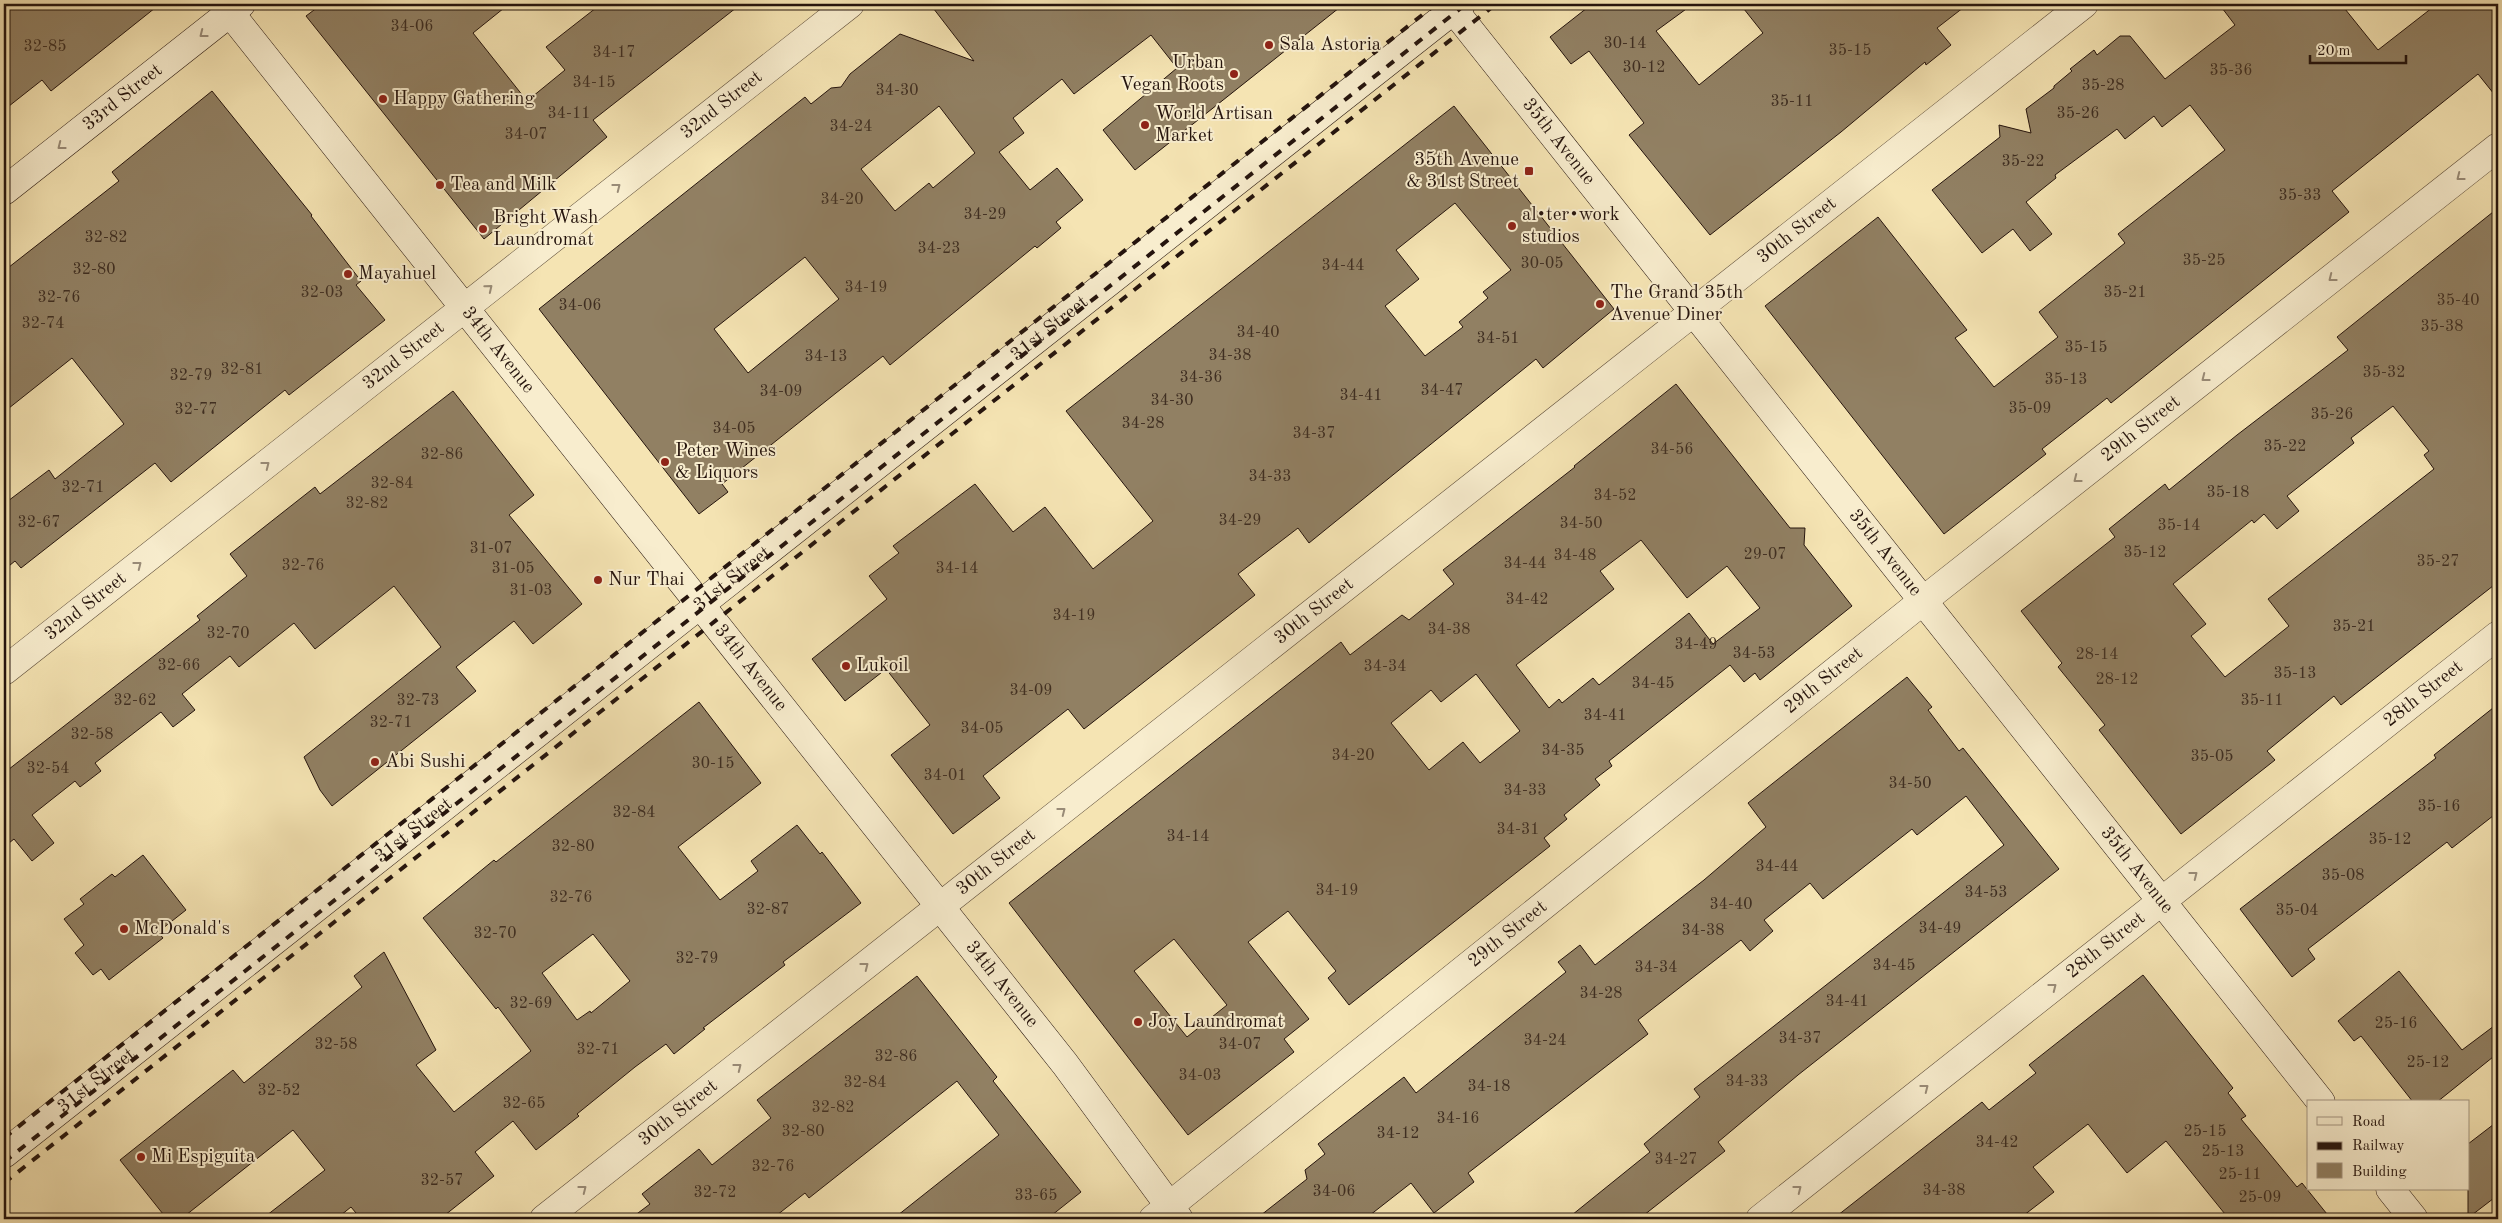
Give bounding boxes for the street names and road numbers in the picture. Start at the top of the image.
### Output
street label: 33rd Street [79,60,166,135]
street label: 32nd Street [677,67,766,143]
street label: 35th Avenue [1518,95,1598,189]
street label: 30th Street [1754,194,1840,267]
street label: 31st Street [1007,293,1092,365]
street label: 34th Avenue [458,303,538,397]
street label: 32nd Street [359,318,448,394]
street label: 29th Street [2098,392,2184,466]
street label: 35th Avenue [1845,506,1925,600]
street label: 31st Street [690,543,775,615]
street label: 32nd Street [41,569,130,644]
street label: 30th Street [1271,575,1357,648]
street label: 34th Avenue [710,621,790,715]
street label: 29th Street [1781,644,1867,718]
street label: 28th Street [2380,657,2466,731]
street label: 31st Street [371,794,456,867]
street label: 35th Avenue [2097,823,2177,917]
street label: 30th Street [953,825,1039,899]
street label: 29th Street [1465,897,1551,971]
street label: 28th Street [2063,908,2149,982]
street label: 34th Avenue [962,937,1042,1031]
street label: 31st Street [54,1045,139,1117]
street label: 30th Street [635,1076,721,1150]

